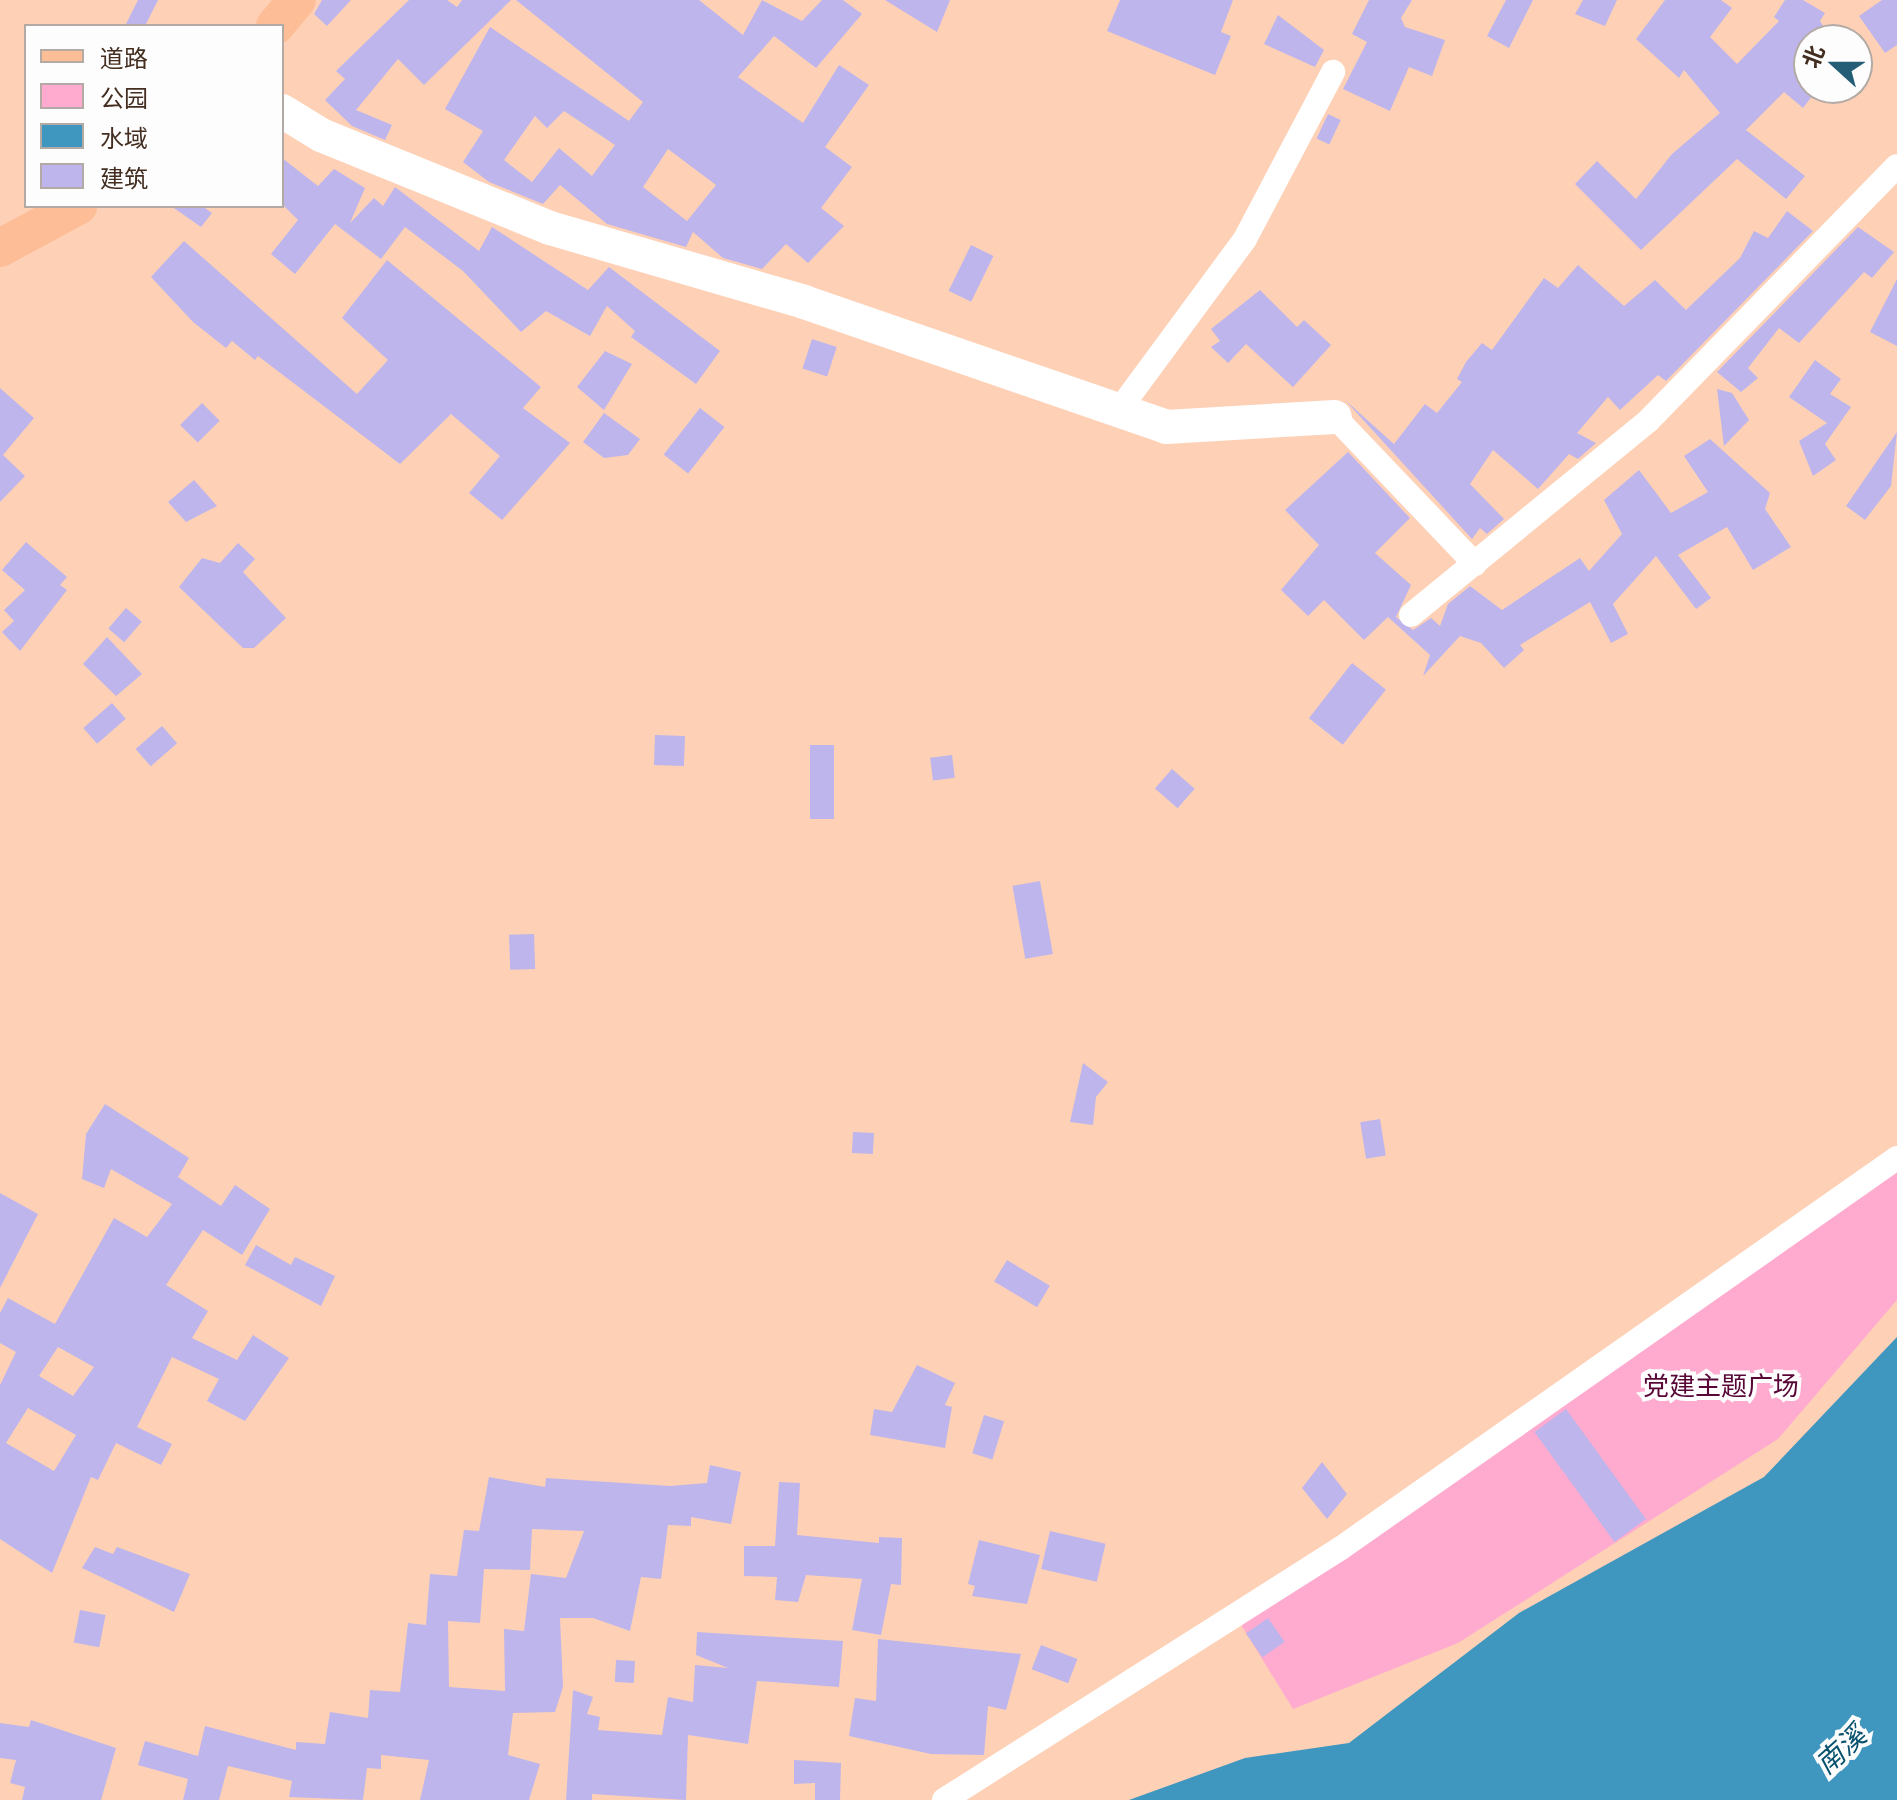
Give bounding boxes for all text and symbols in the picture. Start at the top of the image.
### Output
legend [24,24,284,208]
north arrow [1793,24,1873,104]
text: 北 [1796,41,1829,71]
text: 道路 [100,43,148,72]
text: 公园 [100,83,148,112]
text: 水域 [100,123,148,152]
text: 建筑 [100,163,148,192]
park label: 党建主题广场 [1643,1369,1799,1401]
water label: 南溪 [1808,1718,1872,1780]

